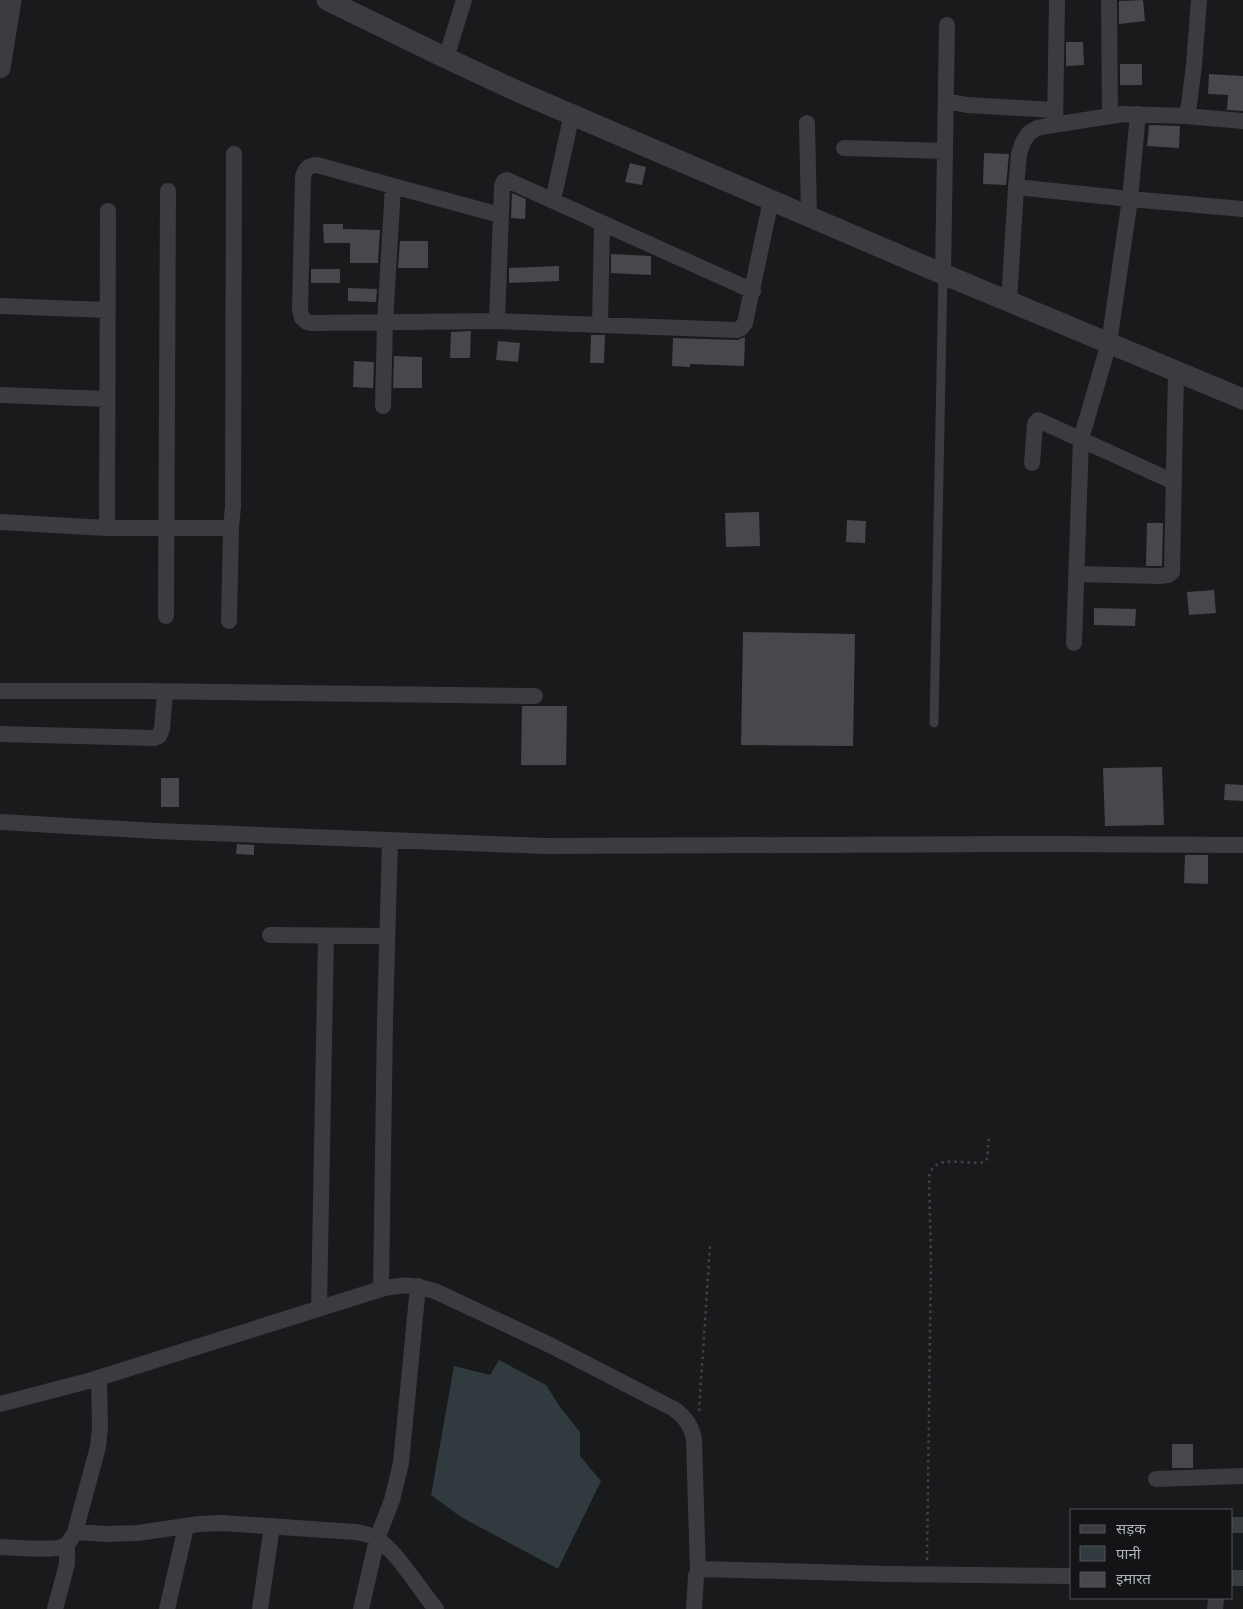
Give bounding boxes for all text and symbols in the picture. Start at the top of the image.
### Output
legend [1070,1509,1233,1599]
text: सड़क [1116,1519,1146,1538]
text: पानी [1116,1544,1142,1563]
text: इमारत [1116,1569,1151,1588]

